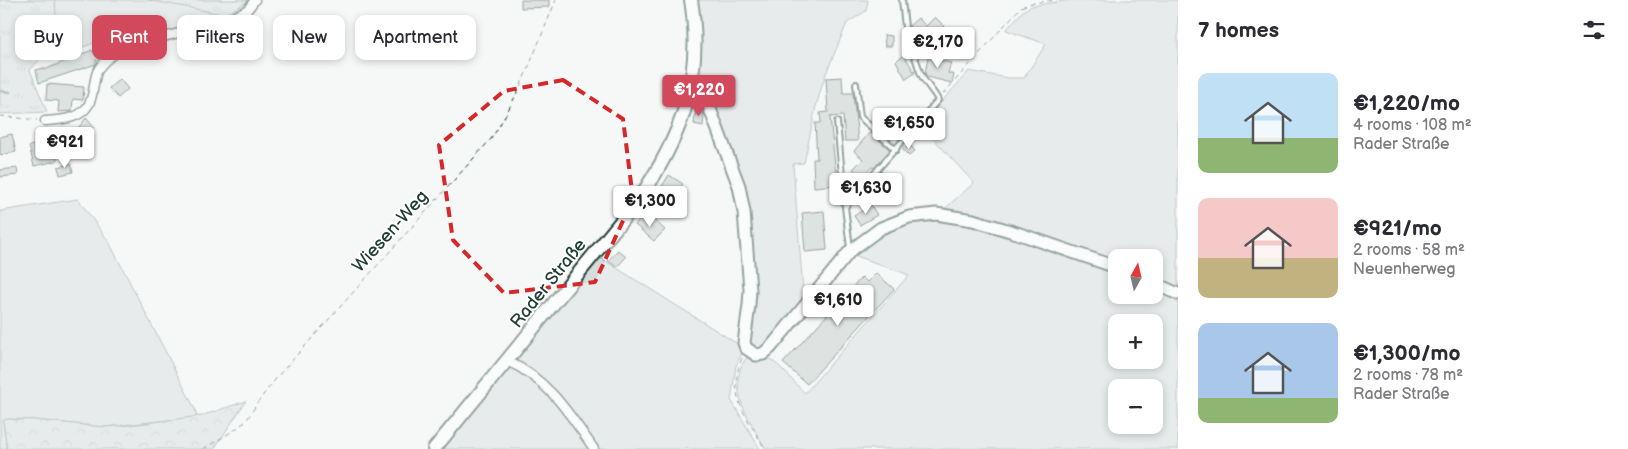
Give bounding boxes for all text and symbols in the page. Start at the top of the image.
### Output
chip: Buy [15,15,82,60]
chip: Rent [92,15,167,60]
chip: Filters [177,15,263,60]
chip: New [273,15,345,60]
chip: Apartment [355,15,476,60]
icon: filters [1580,16,1608,44]
text: 7 homes [1198,18,1279,43]
pin: €2,170 [897,27,979,69]
text: €2,170 [913,33,963,52]
pin: €1,220 [658,74,740,117]
text: €1,220 [673,81,725,100]
text: €1,220/mo [1353,91,1460,116]
icon: home [1238,93,1298,153]
pin: €1,650 [868,108,950,150]
text: €1,650 [883,114,935,133]
text: 4 rooms · 108 m² [1353,116,1472,135]
pin: €921 [35,126,95,169]
text: €921 [46,133,84,152]
text: Rader Straße [1353,135,1449,154]
pin: €1,630 [825,172,907,215]
text: €1,630 [840,179,892,198]
street label: Wiesen-Weg [348,186,433,277]
pin: €1,300 [609,186,691,228]
text: €1,300 [624,192,676,211]
text: €921/mo [1353,216,1442,241]
icon: home [1238,218,1298,278]
street label: Rader Straße [506,234,591,332]
text: 2 rooms · 58 m² [1353,241,1465,260]
north arrow [1108,249,1162,304]
map controls [1108,249,1163,434]
text: Neuenherweg [1353,260,1455,279]
pin: €1,610 [797,284,879,327]
text: €1,610 [814,291,862,310]
button: + [1108,314,1163,369]
text: €1,300/mo [1353,341,1460,366]
icon: home [1238,343,1298,403]
text: 2 rooms · 78 m² [1353,366,1463,385]
button: − [1108,379,1163,434]
text: Rader Straße [1353,385,1449,404]

